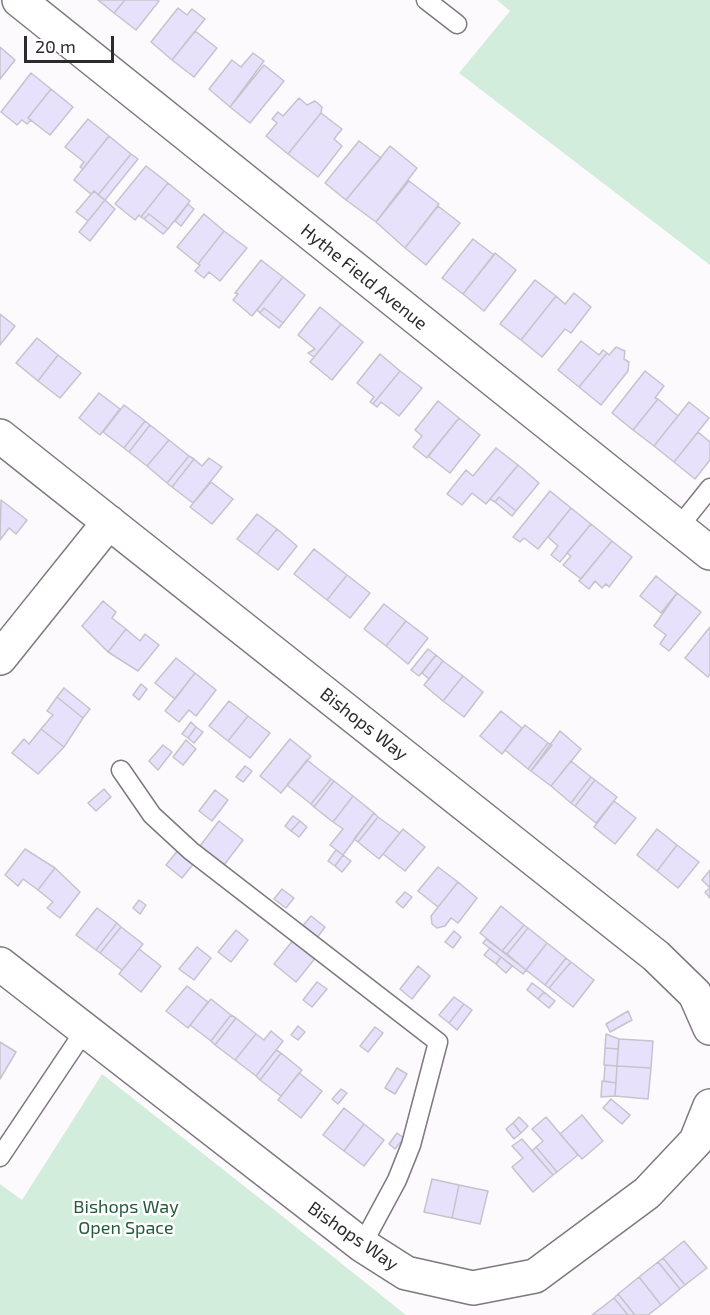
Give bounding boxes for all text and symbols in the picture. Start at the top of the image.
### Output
scale bar [27,24,117,62]
text: 20 m [35,35,76,57]
street label: Hythe Field Avenue [296,219,432,335]
street label: Bishops Way [316,683,412,765]
park label: Bishops Way Open Space [73,1196,179,1238]
street label: Bishops Way [304,1197,402,1275]

